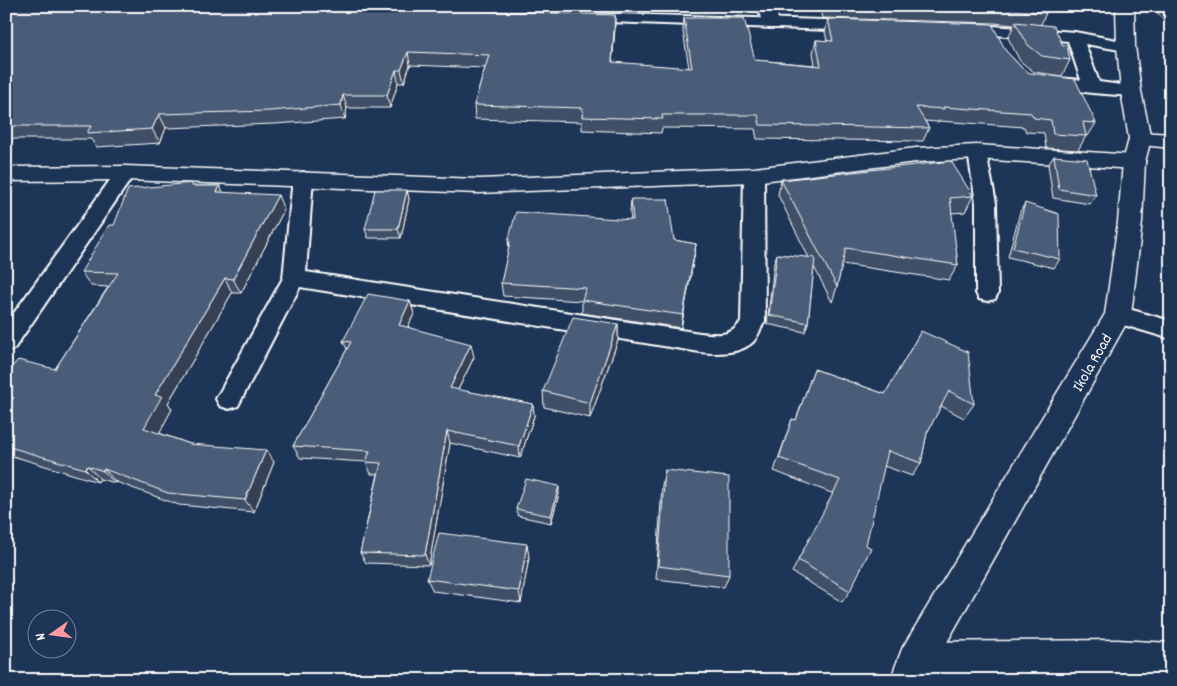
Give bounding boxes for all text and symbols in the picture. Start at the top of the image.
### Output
street label: Ikola Road [1067,330,1119,397]
north arrow [28,608,78,658]
text: N [31,631,52,642]

